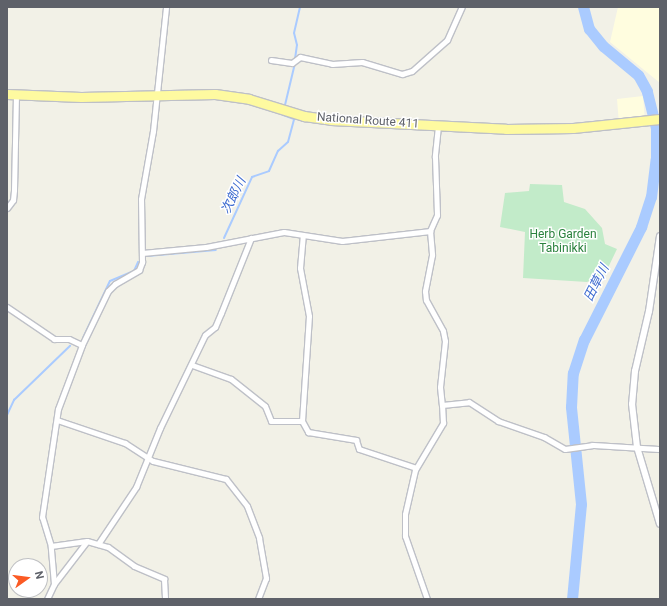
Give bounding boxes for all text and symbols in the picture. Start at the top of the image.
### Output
street label: National Route 411 [317,110,419,132]
water label: 次郎川 [218,175,250,217]
park label: Herb Garden Tabinikki [529,228,597,256]
water label: 田草川 [581,262,613,304]
north arrow [8,558,48,598]
text: N [32,570,46,581]

